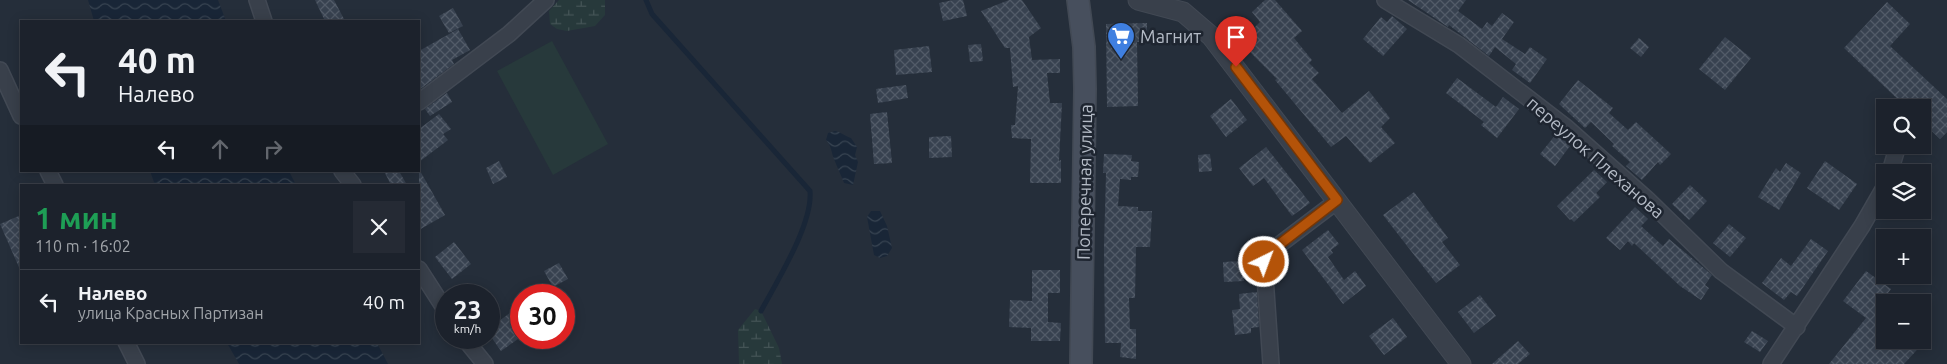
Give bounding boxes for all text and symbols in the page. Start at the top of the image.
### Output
pin [1215,16,1257,67]
supermarket icon: Магнит [1106,21,1136,60]
icon: arrive [1222,23,1250,51]
place label: Магнит [1140,26,1201,46]
icon: left [35,40,100,105]
text: 40 m [118,40,196,80]
text: Налево [118,81,195,106]
street label: переулок Плеханова [1523,92,1669,222]
map controls [1876,99,1931,349]
button: search [1876,99,1931,154]
street label: Поперечная улица [1073,104,1095,260]
icon: left [153,135,181,163]
icon: ahead [206,135,234,163]
icon: right [259,135,287,163]
button: layers [1876,164,1931,219]
text: 1 мин [35,201,118,235]
button: close [353,201,405,253]
button: + [1876,229,1931,284]
position arrow [1237,235,1289,287]
text: 110 m · 16:02 [35,237,131,255]
text: Налево [78,282,147,304]
speed limit sign: 30 [510,284,575,349]
icon: left [35,288,63,316]
text: 40 m [363,291,405,313]
button: − [1876,294,1931,349]
text: 23 [453,296,482,324]
text: улица Красных Партизан [78,304,264,322]
text: km/h [454,322,481,335]

